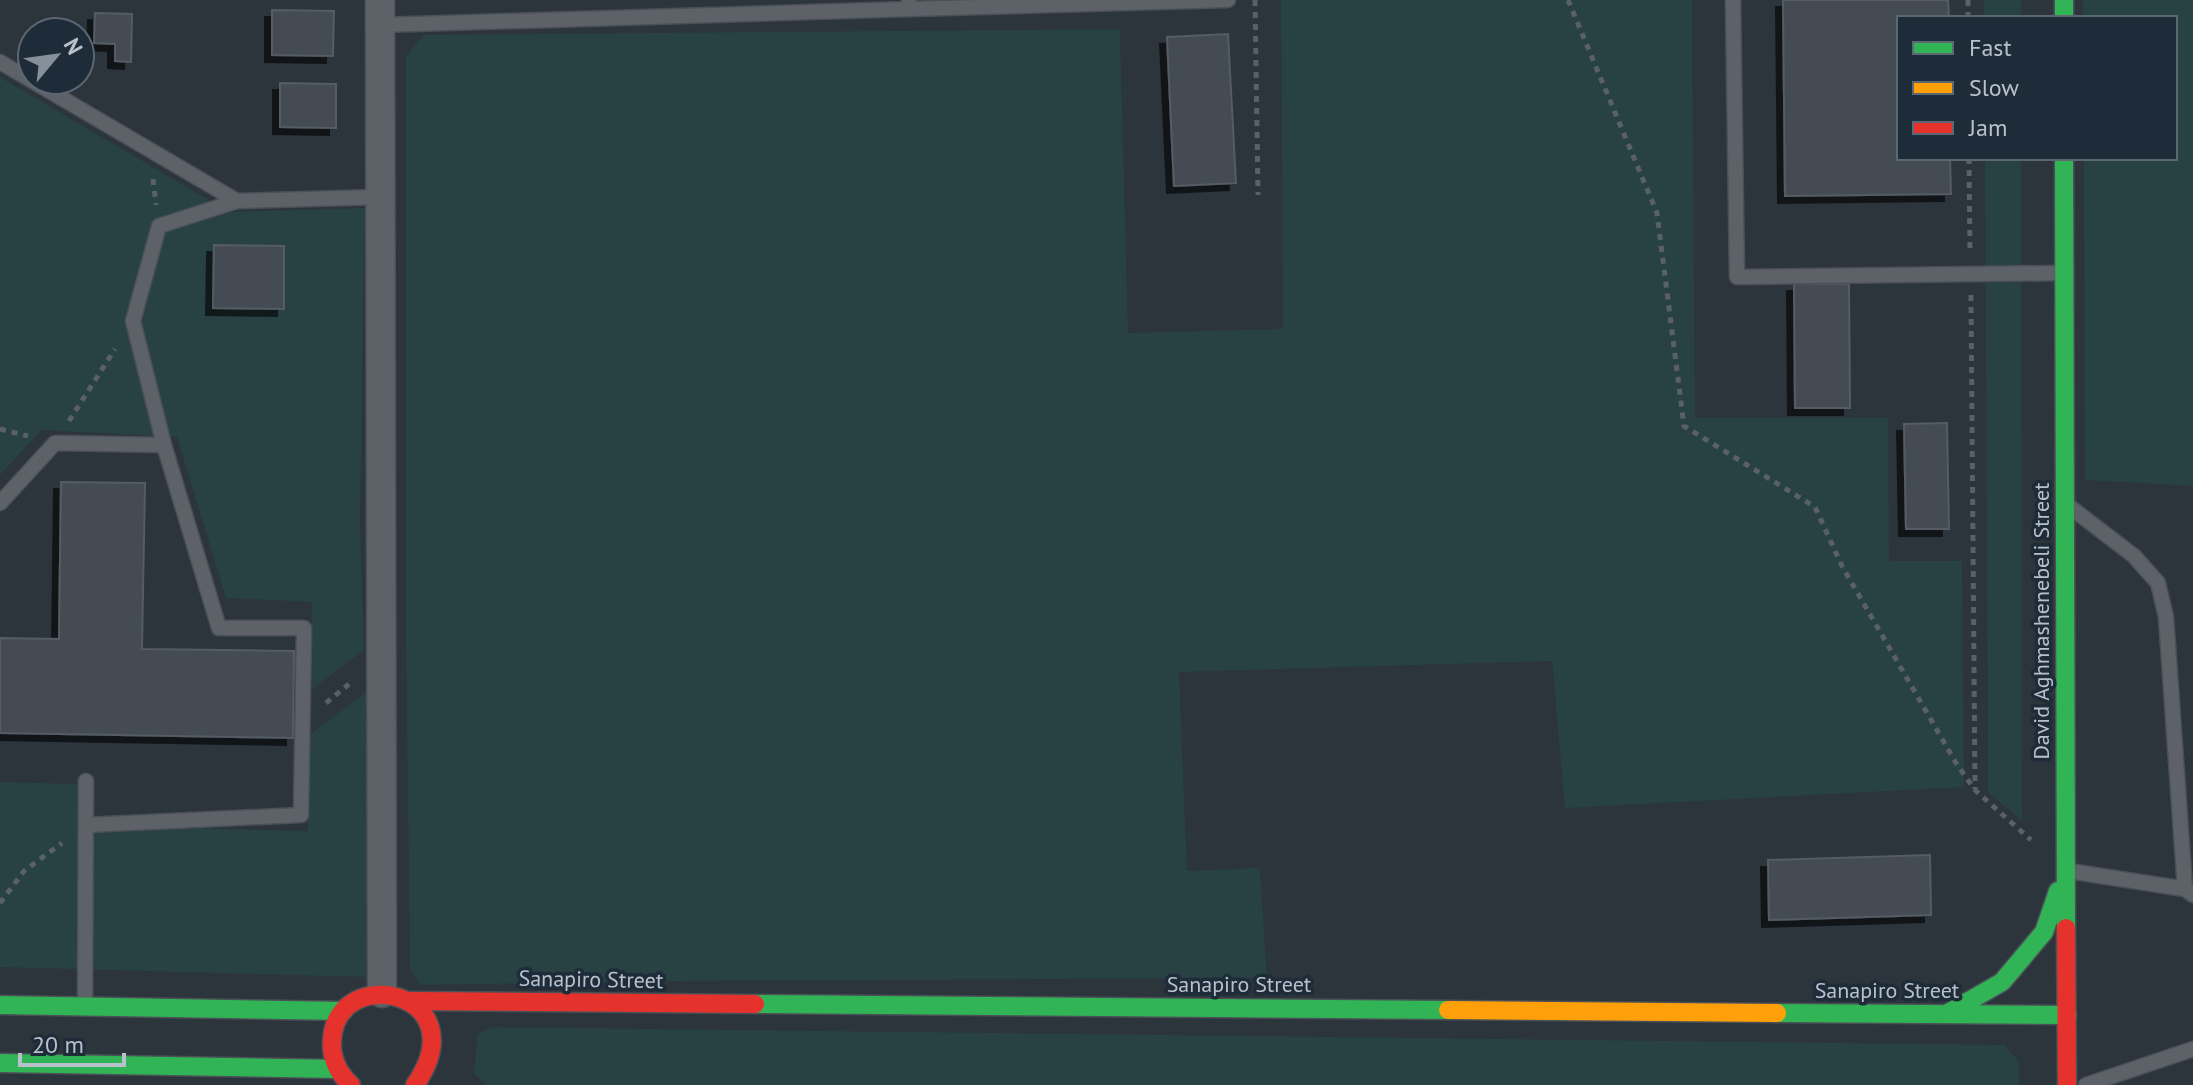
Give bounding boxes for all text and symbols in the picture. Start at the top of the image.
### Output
north arrow [16,16,96,96]
legend [1897,16,2177,160]
text: Fast [1969,32,2012,63]
text: N [58,33,89,59]
text: Slow [1969,72,2019,103]
text: Jam [1968,112,2007,143]
street label: David Aghmashenebeli Street [2027,482,2055,760]
street label: Sanapiro Street [518,964,664,994]
street label: Sanapiro Street [1167,970,1312,998]
street label: Sanapiro Street [1815,976,1960,1004]
scale bar [20,1017,124,1067]
text: 20 m [32,1029,84,1060]

